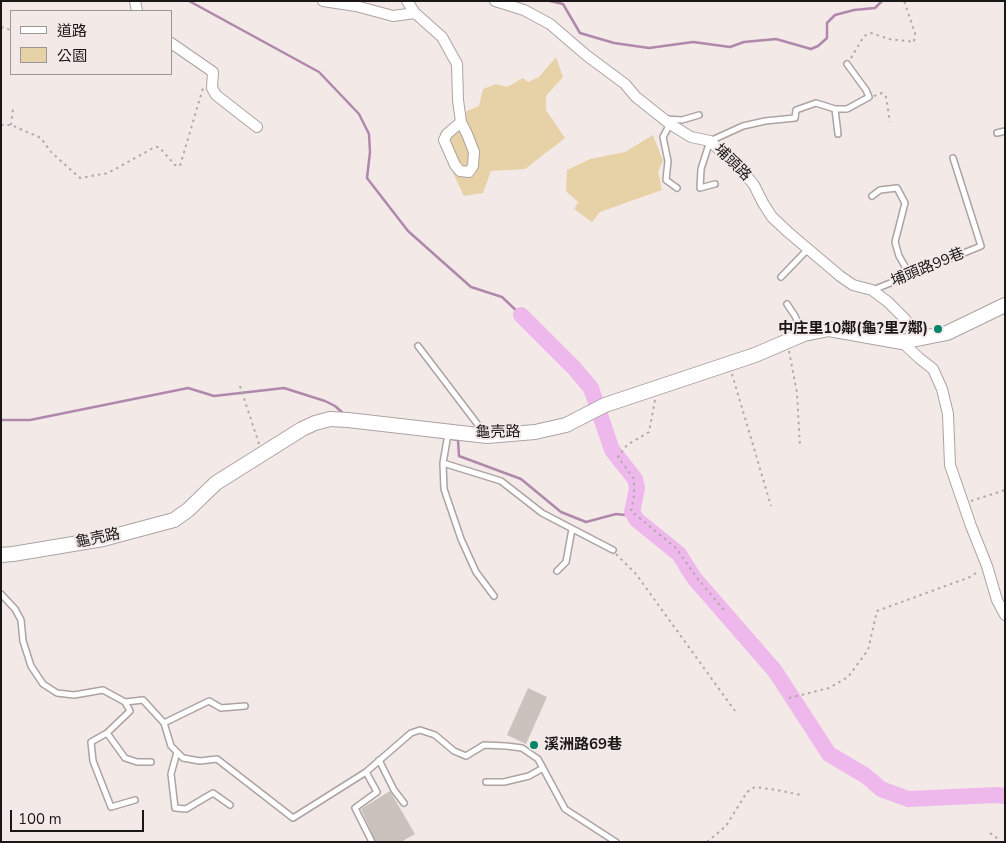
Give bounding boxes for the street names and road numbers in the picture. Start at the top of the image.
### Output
street label: 埔頭路 [710,141,754,185]
street label: 埔頭路99巷 [888,245,968,291]
street label: 龜壳路 [475,424,521,442]
street label: 龜壳路 [74,526,122,552]

